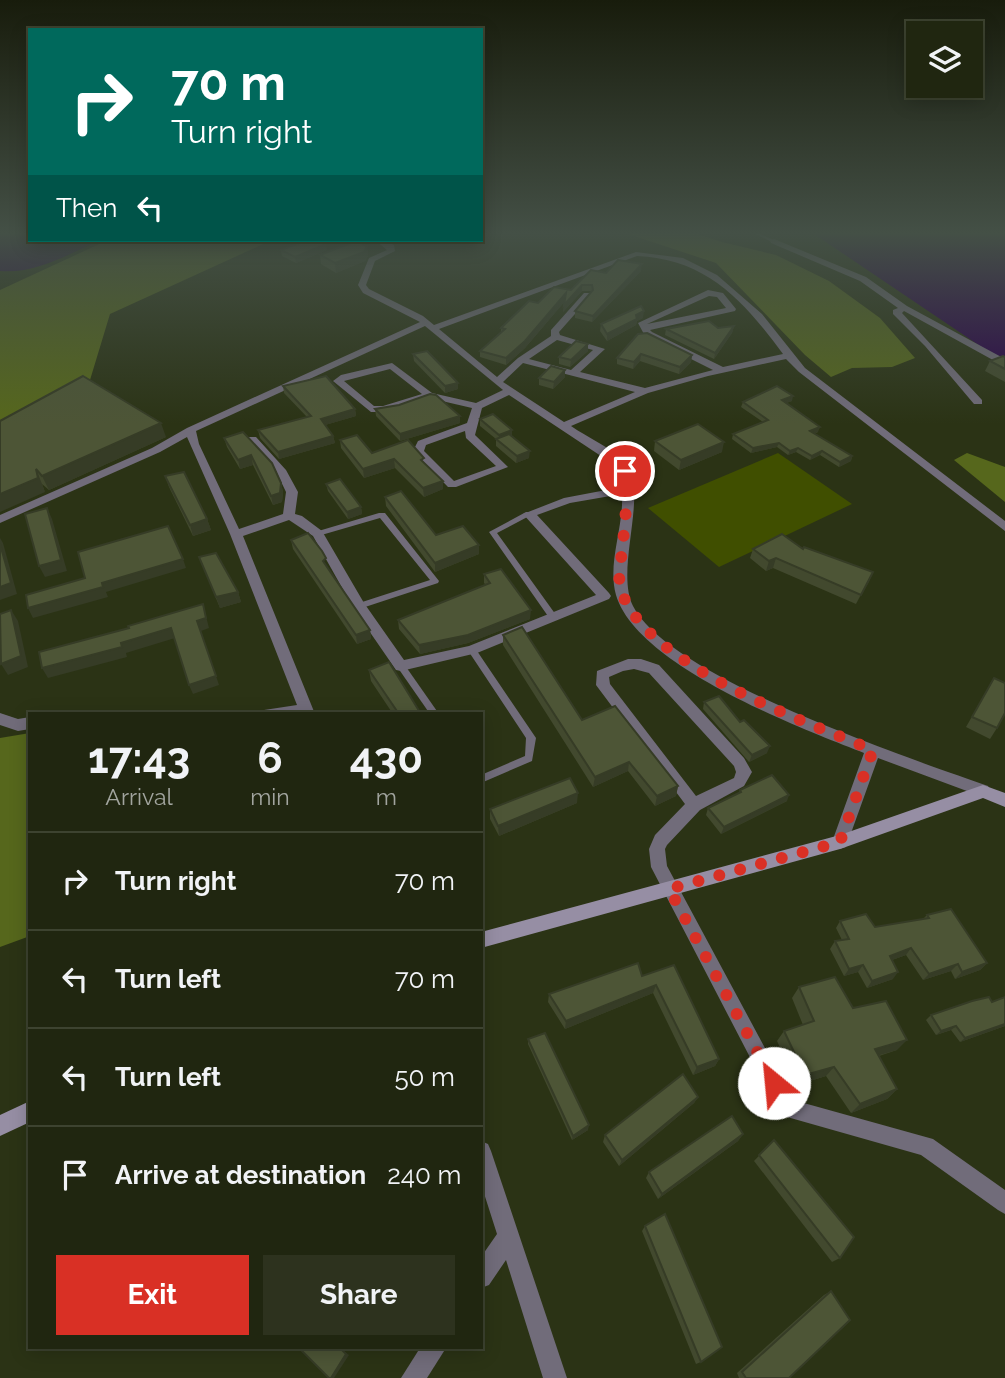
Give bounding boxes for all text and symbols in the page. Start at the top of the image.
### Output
map controls [906,21,983,98]
button: layers [906,21,983,98]
text: 70 m [171,54,286,111]
icon: right [56,56,147,147]
text: Turn right [171,113,312,150]
icon: left [131,189,169,227]
text: Then [56,193,117,223]
pin [595,441,655,501]
icon: arrive [606,452,644,490]
text: 17:43 [88,734,190,783]
text: 6 [257,734,283,783]
text: 430 [350,734,423,783]
text: Arrival [105,783,173,810]
text: min [250,783,290,810]
text: m [376,783,397,810]
icon: right [56,862,94,900]
text: Turn right [115,866,236,896]
text: 70 m [395,866,455,896]
icon: left [56,960,94,998]
text: Turn left [115,964,221,994]
text: 70 m [395,964,455,994]
position arrow [737,1046,811,1120]
icon: left [56,1058,94,1096]
text: Turn left [115,1062,221,1092]
text: 50 m [394,1062,455,1092]
icon: arrive [56,1156,94,1194]
text: Arrive at destination [115,1160,366,1190]
text: 240 m [387,1160,461,1190]
button: Exit [56,1255,249,1335]
button: Share [263,1255,455,1335]

